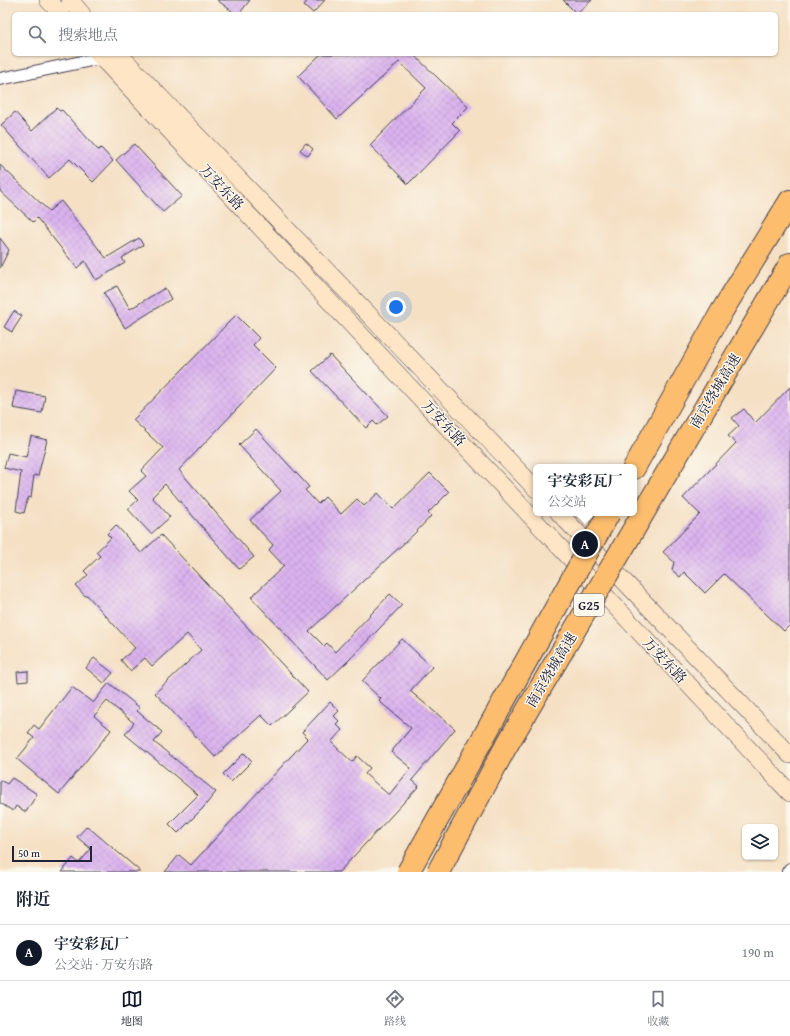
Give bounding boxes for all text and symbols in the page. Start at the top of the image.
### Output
search box [12,12,778,56]
icon: search [26,23,48,45]
text: 搜索地点 [58,24,118,45]
street label: 万安东路 [196,160,248,214]
your location [386,297,406,317]
street label: 南京绕城高速 [685,350,745,432]
street label: 万安东路 [418,396,470,450]
popup [533,464,637,516]
text: 宇安彩瓦厂 [547,470,623,491]
text: 公交站 [547,492,587,511]
pin: A [572,529,598,559]
road number: G25 [574,594,604,616]
street label: 南京绕城高速 [521,629,581,711]
street label: 万安东路 [639,633,691,687]
map controls [742,824,778,860]
button: layers [742,824,778,860]
scale bar [12,844,92,863]
text: 50 m [18,845,40,861]
text: 附近 [16,886,50,911]
text: 宇安彩瓦厂 [54,933,129,954]
text: A [25,943,33,962]
text: 190 m [742,943,774,962]
text: 公交站 · 万安东路 [54,955,153,974]
tab: 地图 [121,988,143,1029]
tab: 路线 [384,988,406,1029]
tab: 收藏 [647,988,669,1029]

